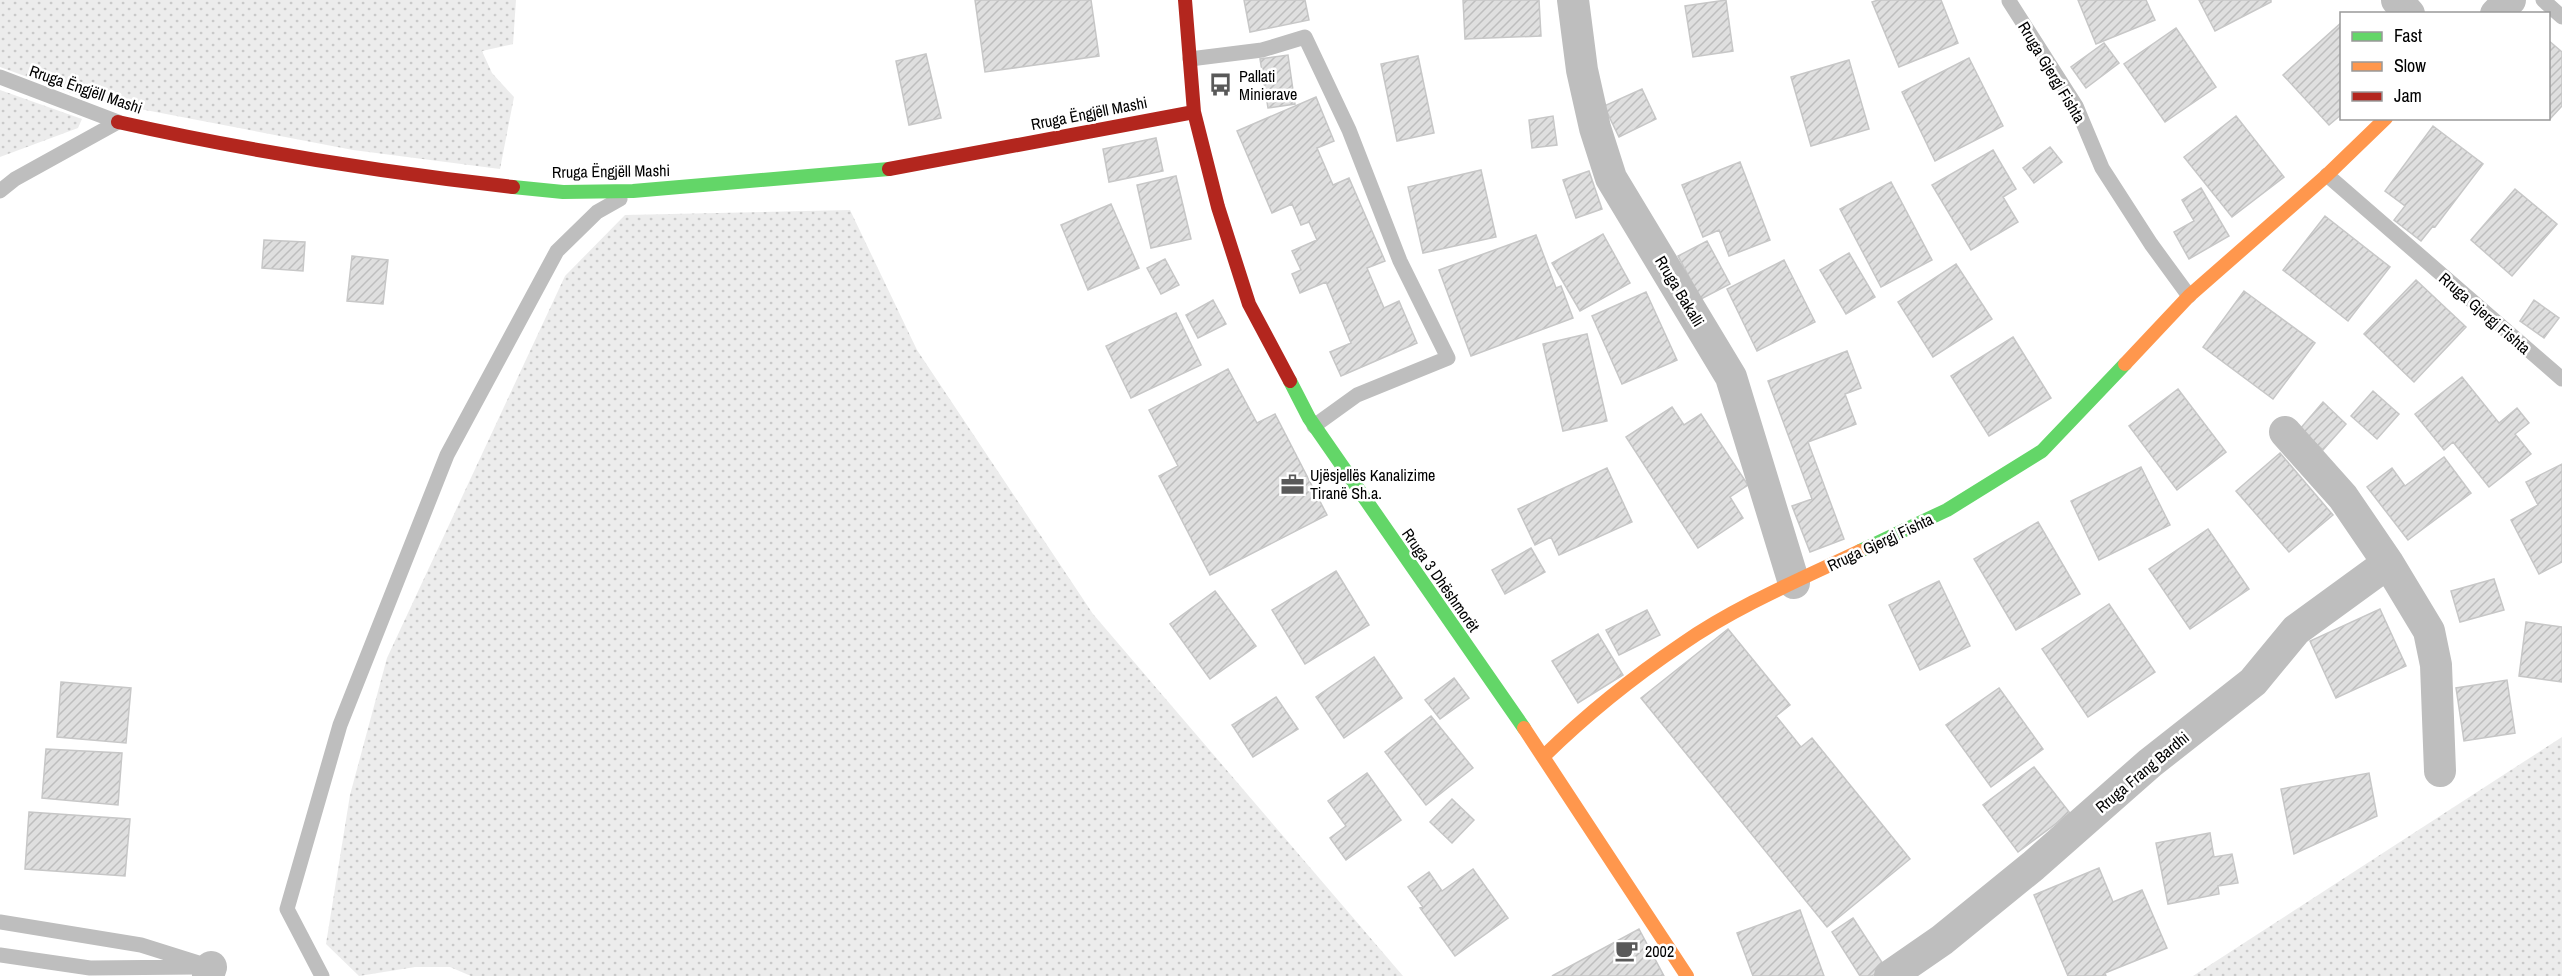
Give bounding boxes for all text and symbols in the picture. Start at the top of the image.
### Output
legend [2340,12,2550,120]
street label: Rruga Gjergj Fishta [2013,17,2091,127]
text: Fast [2394,23,2422,48]
text: Slow [2394,53,2426,78]
street label: Rruga Ëngjëll Mashi [27,59,145,119]
place label: Pallati Minierave [1239,65,1297,105]
bus stop icon: Pallati Minierave [1208,72,1234,98]
text: Jam [2394,83,2422,108]
street label: Rruga Ëngjëll Mashi [1029,91,1149,135]
street label: Rruga Ëngjëll Mashi [552,159,670,183]
street label: Rruga Bakalli [1650,252,1710,330]
street label: Rruga Gjergj Fishta [2435,267,2536,359]
place label: Ujësjellës Kanalizime Tiranë Sh.a. [1310,464,1435,504]
office icon: Ujësjellës Kanalizime Tiranë Sh.a. [1279,471,1305,497]
street label: Rruga Gjergj Fishta [1823,508,1937,576]
street label: Rruga 3 Dhëshmorët [1397,524,1485,636]
street label: Rruga Frang Bardhi [2091,726,2193,818]
cafe icon: 2002 [1614,938,1640,964]
place label: 2002 [1645,940,1674,962]

